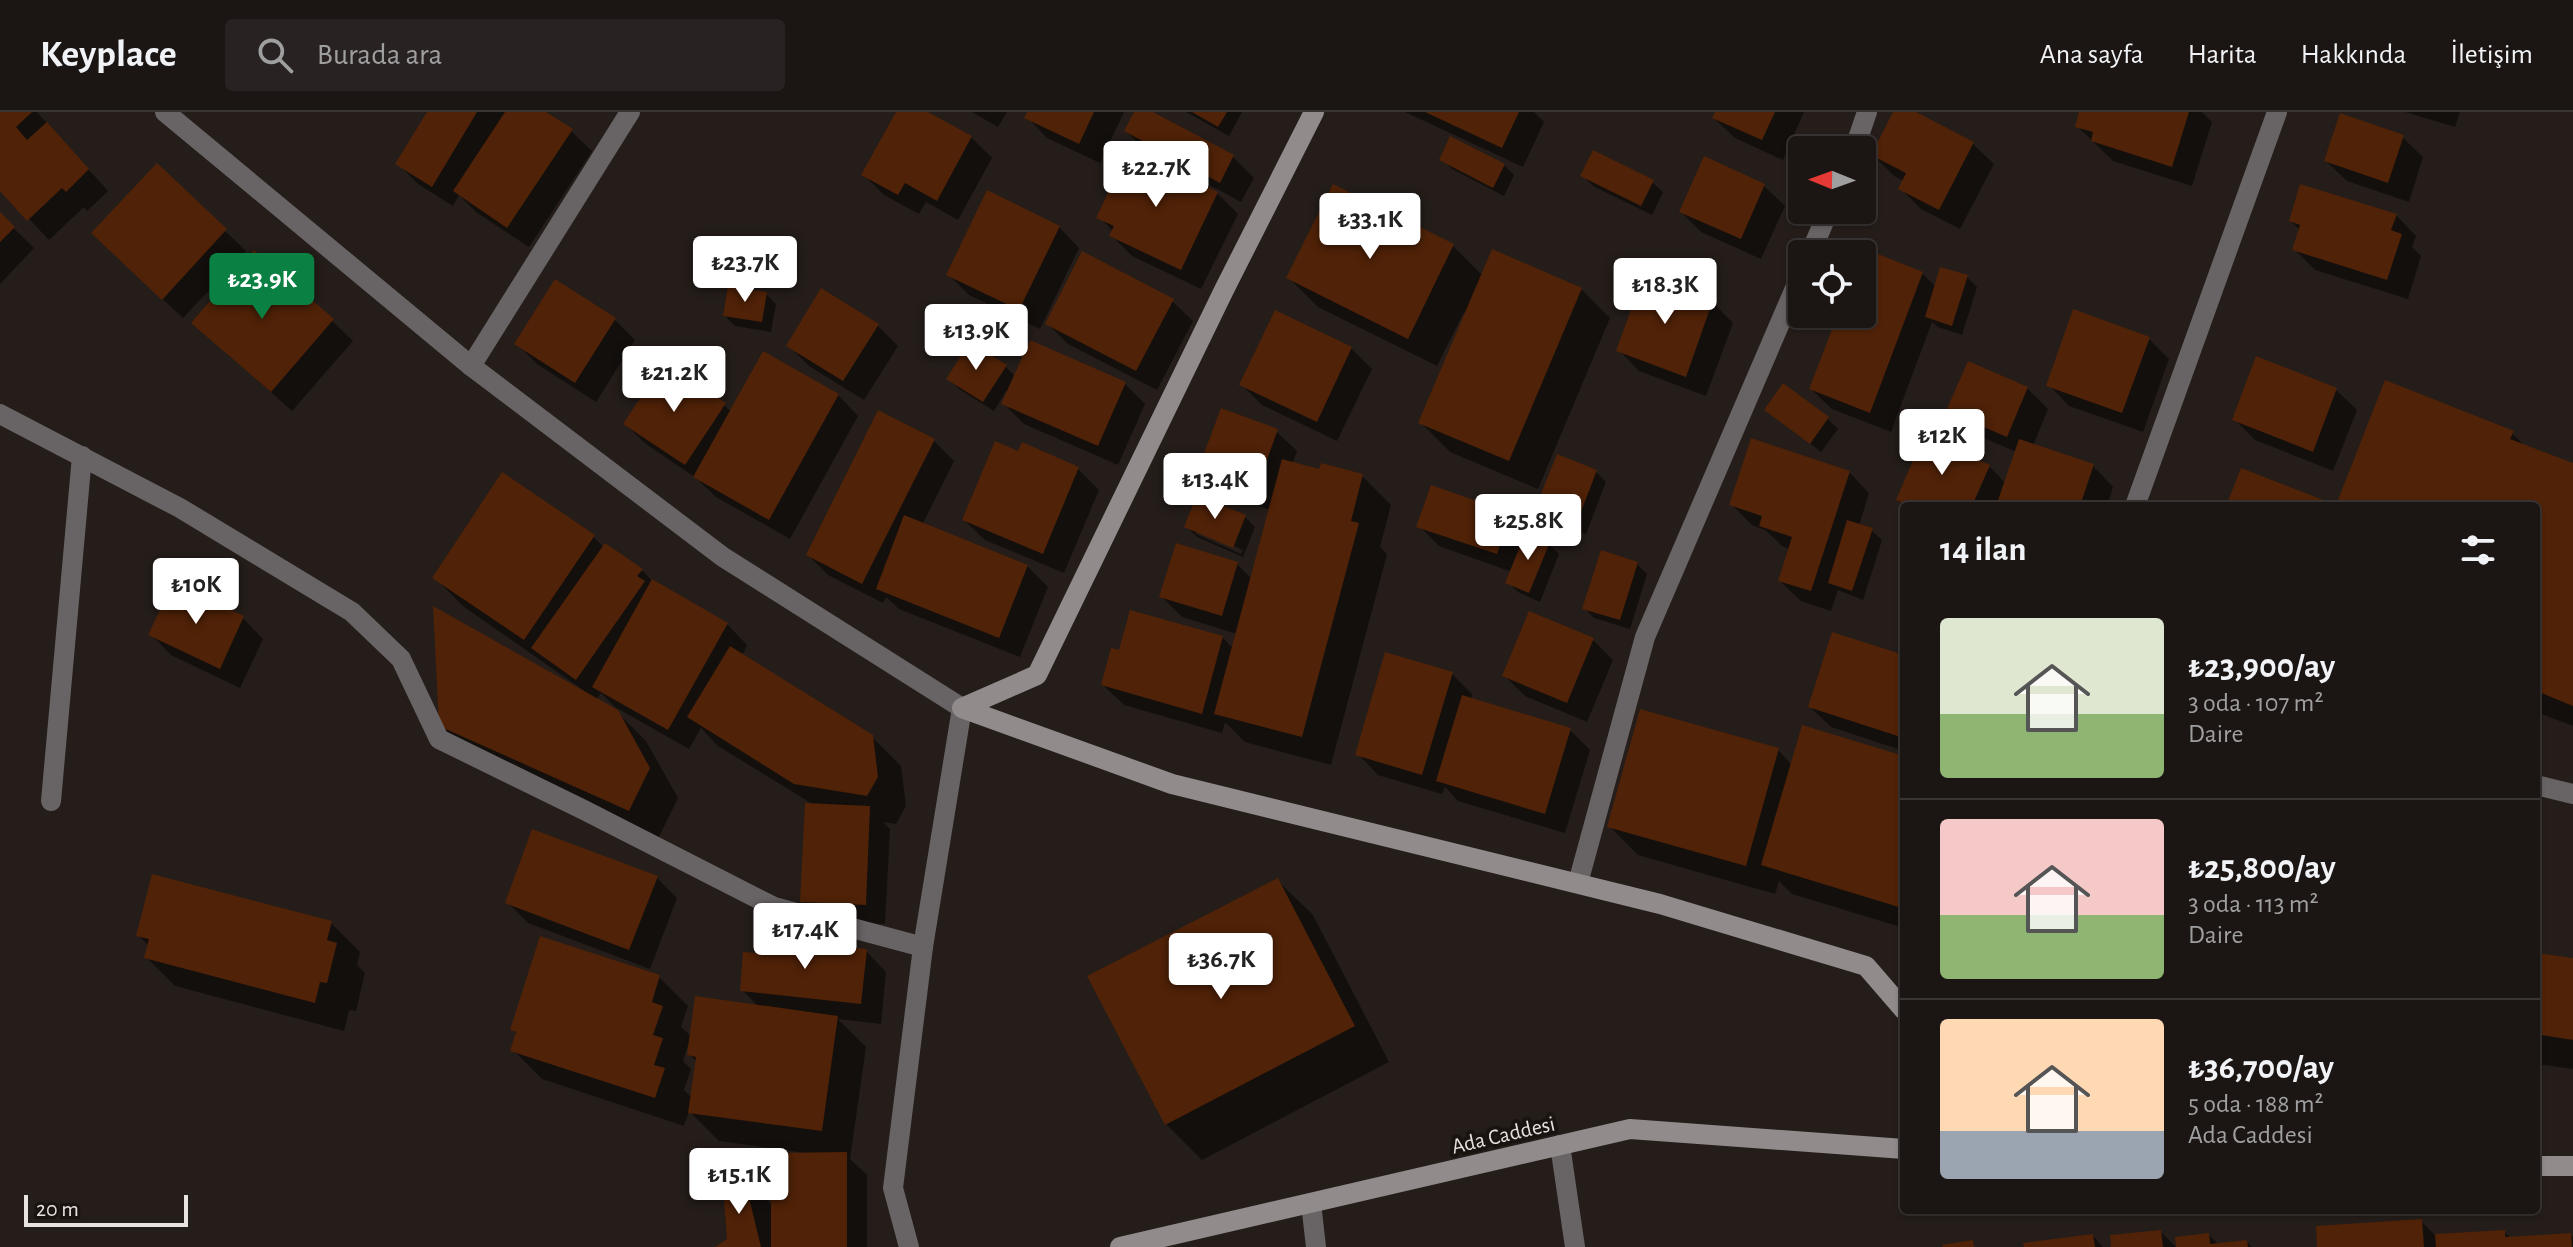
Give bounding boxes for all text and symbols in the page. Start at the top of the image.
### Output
search box [225,19,785,91]
icon: search [253,33,297,77]
text: Keyplace [40,36,177,74]
text: Burada ara [317,40,442,70]
text: Ana sayfa [2040,41,2144,69]
text: Harita [2188,41,2257,69]
text: Hakkında [2301,41,2406,69]
text: İletişim [2450,41,2533,69]
north arrow [1788,136,1876,224]
map controls [1788,136,1876,328]
pin: ₺22.7K [1091,141,1221,209]
text: ₺22.7K [1121,154,1191,180]
pin: ₺33.1K [1305,193,1435,261]
text: ₺33.1K [1337,206,1403,232]
pin: ₺23.7K [680,236,810,304]
button: locate [1788,240,1876,328]
text: ₺23.7K [711,249,779,275]
pin: ₺23.9K [197,253,327,321]
pin: ₺18.3K [1600,258,1730,326]
text: ₺23.9K [227,266,297,292]
text: ₺18.3K [1632,271,1698,297]
pin: ₺13.9K [911,304,1041,372]
text: ₺13.9K [943,317,1009,343]
pin: ₺21.2K [609,346,739,414]
text: ₺21.2K [640,359,708,385]
pin: ₺12K [1895,409,1989,477]
text: ₺12K [1917,422,1967,448]
pin: ₺13.4K [1150,453,1280,521]
text: ₺13.4K [1181,466,1249,492]
pin: ₺25.8K [1463,494,1593,562]
text: ₺25.8K [1493,507,1563,533]
icon: filters [2456,528,2500,572]
text: 14 ilan [1940,533,2026,567]
pin: ₺10K [149,558,243,626]
text: ₺10K [171,571,221,597]
icon: home [2004,650,2100,746]
text: ₺23,900/ay [2188,650,2335,684]
text: 3 oda · 107 m² [2188,690,2323,716]
text: Daire [2188,721,2243,747]
icon: home [2004,851,2100,947]
text: ₺25,800/ay [2188,851,2336,885]
text: 3 oda · 113 m² [2188,891,2319,917]
pin: ₺17.4K [740,903,870,971]
text: ₺17.4K [771,916,839,942]
text: Daire [2188,922,2243,948]
pin: ₺36.7K [1156,933,1286,1001]
text: ₺36.7K [1187,946,1255,972]
icon: home [2004,1051,2100,1147]
text: ₺36,700/ay [2188,1051,2334,1085]
text: 5 oda · 188 m² [2188,1091,2324,1117]
street label: Ada Caddesi [1449,1112,1557,1158]
text: Ada Caddesi [2188,1122,2313,1148]
pin: ₺15.1K [674,1148,804,1216]
text: ₺15.1K [707,1161,771,1187]
scale bar [24,1191,188,1227]
text: 20 m [36,1198,79,1220]

